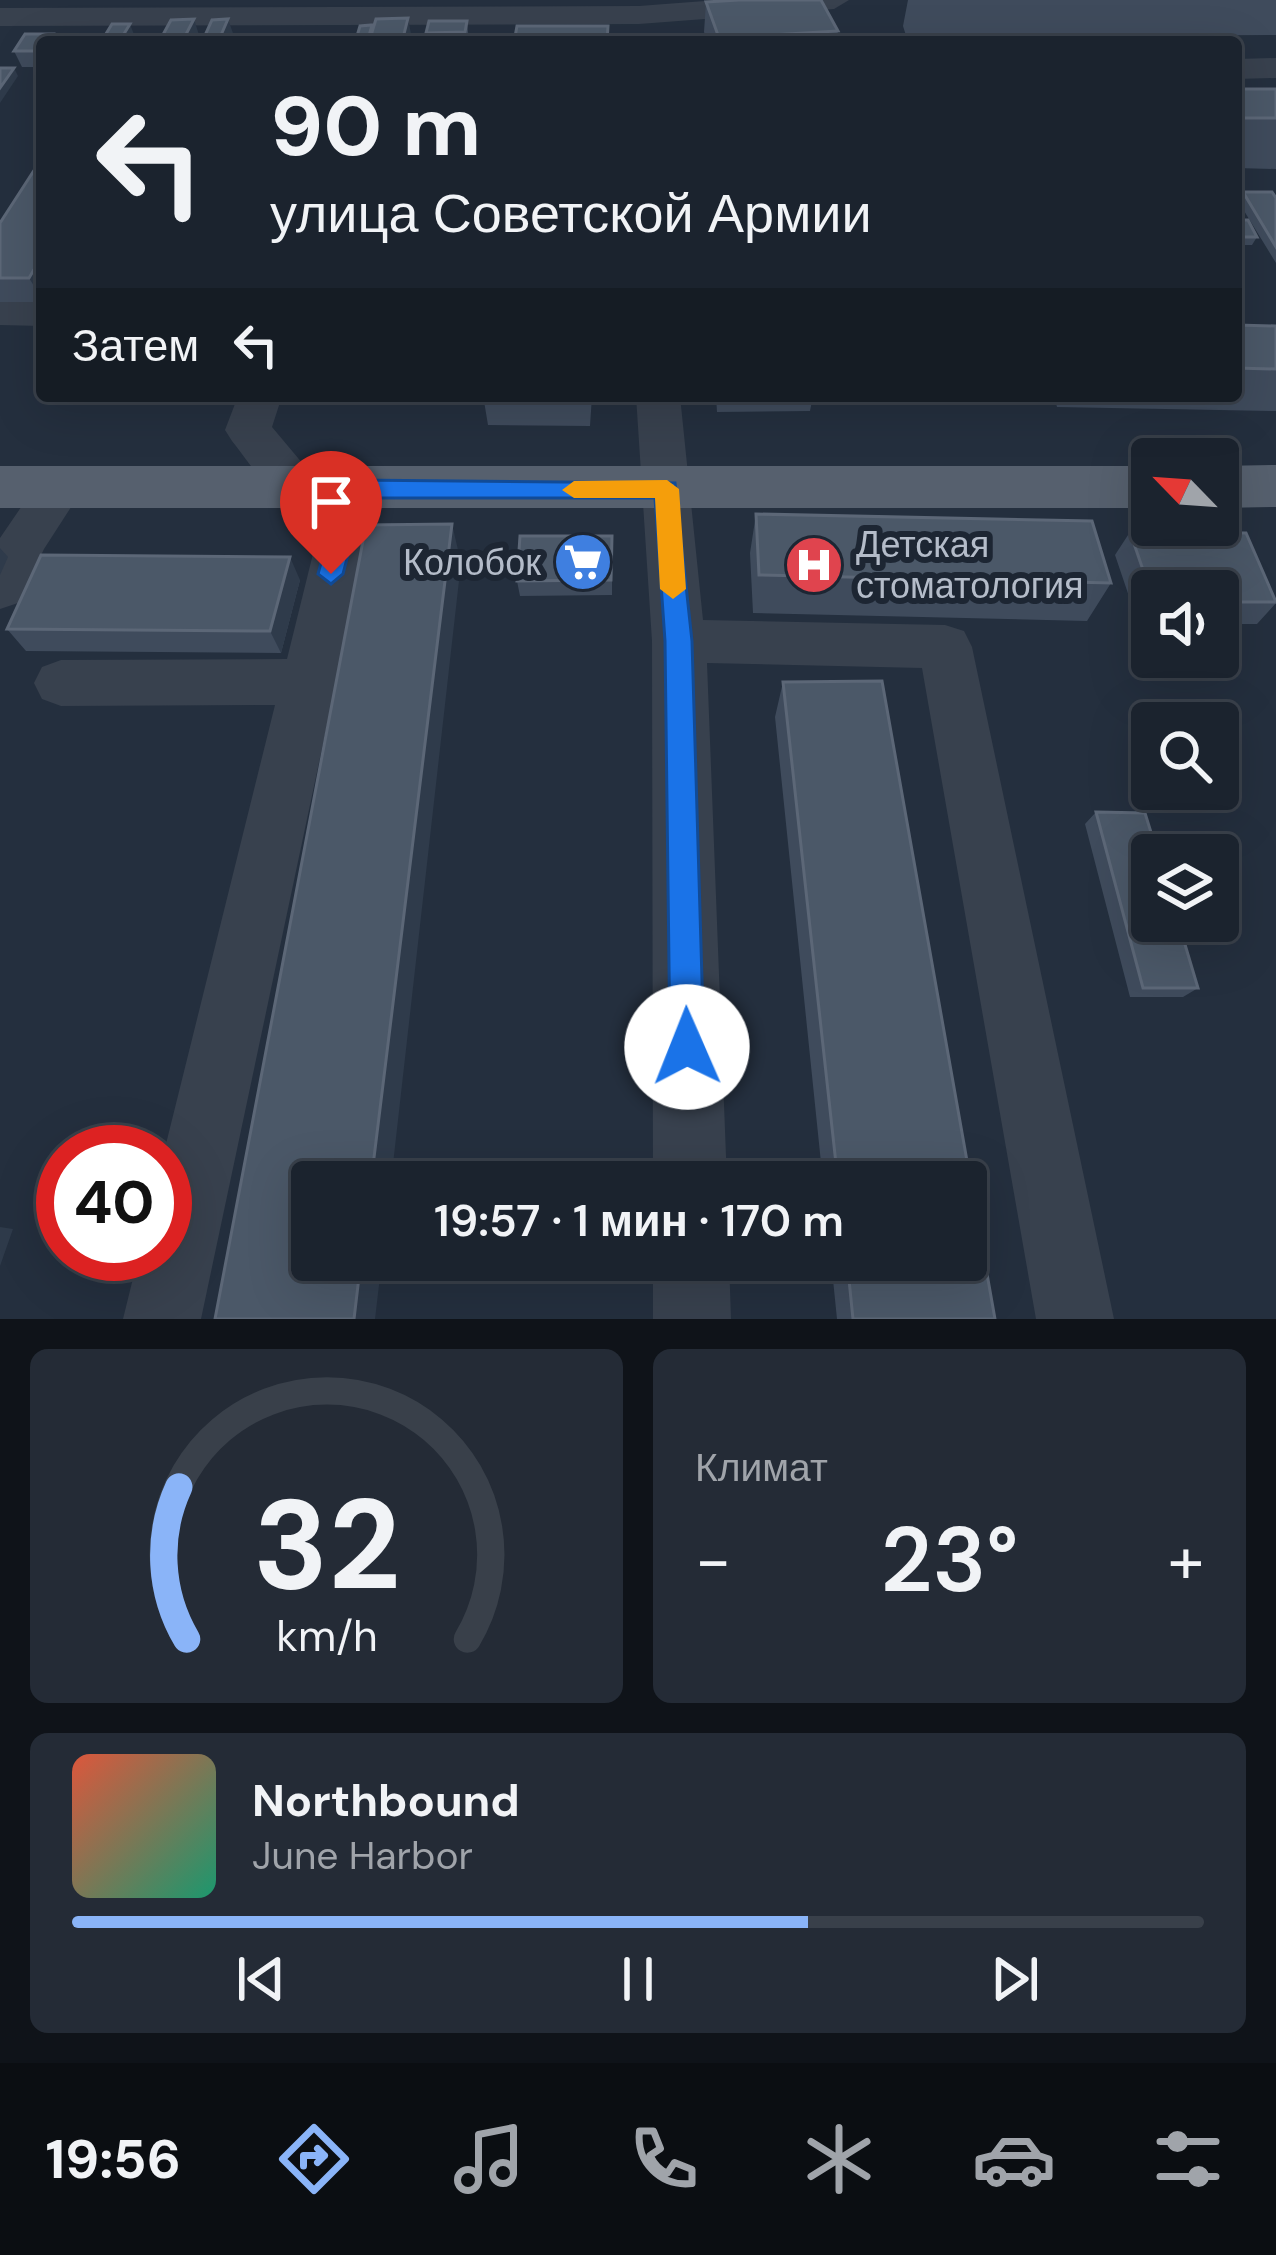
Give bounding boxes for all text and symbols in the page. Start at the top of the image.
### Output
text: 90 m [270,72,481,181]
icon: left [72,84,228,240]
text: улица Советской Армии [270,178,872,249]
icon: left [223,312,289,378]
text: Затем [72,316,199,375]
north arrow [1131,438,1239,546]
map controls [1131,438,1239,942]
pin [280,451,382,574]
icon: arrive [298,469,364,535]
place label: Детская стоматология [856,521,1084,609]
supermarket icon: Колобок [552,531,614,593]
hospital icon: Детская стоматология [783,534,845,596]
place label: Колобок [403,539,541,586]
button: sound [1131,570,1239,678]
button: search [1131,702,1239,810]
button: layers [1131,834,1239,942]
position arrow [624,984,750,1110]
speed limit sign: 40 [36,1125,192,1281]
text: 19:57 · 1 мин · 170 m [434,1191,844,1250]
text: Климат [695,1442,828,1493]
text: 32 [253,1464,400,1627]
text: 23° [881,1502,1018,1619]
text: − [695,1518,731,1603]
text: + [1168,1518,1204,1603]
text: km/h [276,1608,377,1664]
text: Northbound [252,1771,520,1830]
text: June Harbor [252,1830,473,1881]
icon: previous [228,1946,294,2012]
icon: pause [605,1946,671,2012]
icon: next [982,1946,1048,2012]
icon: directions [272,2117,356,2201]
icon: music [447,2117,531,2201]
icon: phone [622,2117,706,2201]
icon: climate [797,2117,881,2201]
icon: car [972,2117,1056,2201]
icon: filters [1146,2117,1230,2201]
text: 19:56 [45,2124,181,2195]

